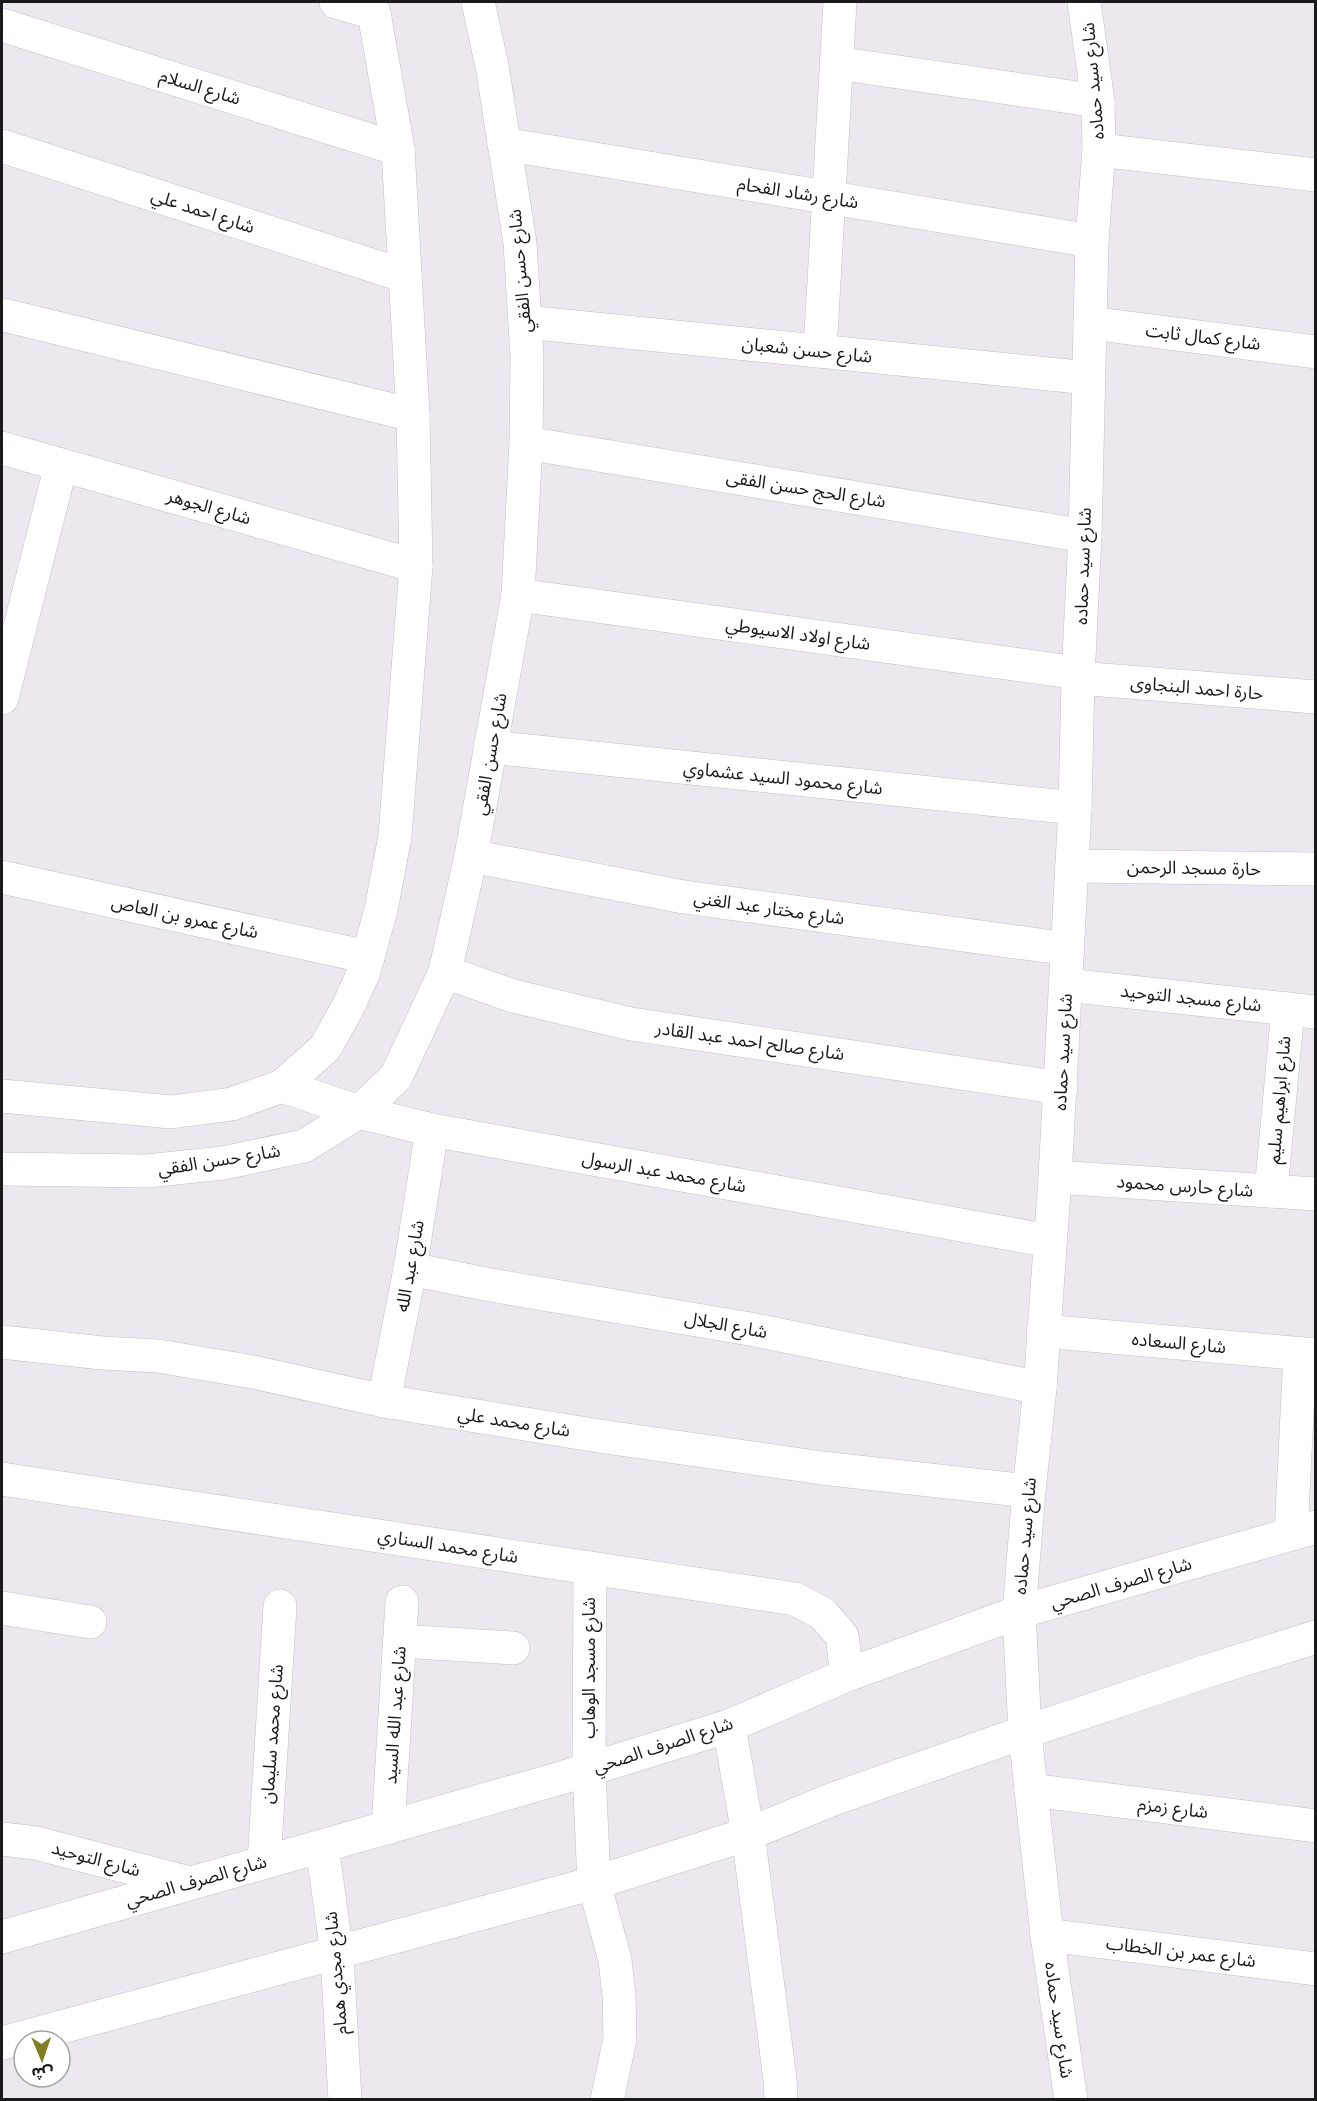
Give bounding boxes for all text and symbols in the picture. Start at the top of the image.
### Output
street label: شارع سيد حماده [1076,21,1112,141]
street label: شارع السلام [156,63,244,113]
street label: شارع رشاد الفحام [735,172,860,216]
street label: شارع احمد علي [148,183,258,241]
street label: شارع حسن الفقي [503,208,539,334]
street label: شارع كمال ثابت [1144,318,1262,358]
street label: شارع حسن شعبان [740,331,873,371]
street label: شارع الحج حسن الفقى [724,465,887,515]
street label: شارع الجوهر [163,483,254,532]
street label: شارع سيد حماده [1069,507,1099,625]
street label: شارع اولاد الاسيوطي [724,612,872,658]
street label: حارة احمد البنجاوى [1130,670,1265,705]
street label: شارع حسن الفقي [467,691,515,817]
street label: شارع محمود السيد عشماوي [682,756,884,802]
street label: حارة مسجد الرحمن [1127,855,1261,880]
street label: شارع مختار عبد الغني [692,886,846,932]
street label: شارع عمرو بن العاص [109,890,261,946]
street label: شارع مسجد التوحيد [1119,979,1263,1019]
street label: شارع سيد حماده [1048,993,1080,1111]
street label: شارع صالح احمد عبد القادر [653,1016,846,1068]
street label: شارع ابراهيم سليم [1261,1035,1299,1165]
street label: شارع حسن الفقي [156,1138,282,1184]
street label: شارع محمد عبد الرسول [580,1146,748,1200]
street label: شارع حارس محمود [1116,1169,1254,1205]
street label: شارع عبد الله [390,1218,432,1314]
street label: شارع الجلال [682,1306,769,1346]
street label: شارع السعاده [1131,1327,1227,1361]
street label: شارع محمد علي [456,1401,572,1445]
street label: شارع سيد حماده [1008,1476,1044,1596]
street label: شارع محمد السناري [376,1523,520,1571]
street label: شارع الصرف الصحي [1048,1551,1195,1617]
street label: شارع مسجد الوهاب [577,1597,603,1739]
street label: شارع عبد الله السيد [378,1645,414,1785]
street label: شارع محمد سليمان [255,1663,291,1805]
street label: شارع الصرف الصحي [590,1711,737,1781]
street label: شارع زمزم [1136,1792,1209,1826]
street label: شارع التوحيد [48,1836,143,1884]
street label: شارع الصرف الصحي [123,1849,270,1915]
street label: شارع مجدي همام [319,1910,355,2036]
street label: شارع عمر بن الخطاب [1104,1931,1257,1975]
street label: شارع سيد حماده [1037,1960,1079,2080]
north arrow [12,2029,72,2089]
text: ش [31,2064,54,2084]

